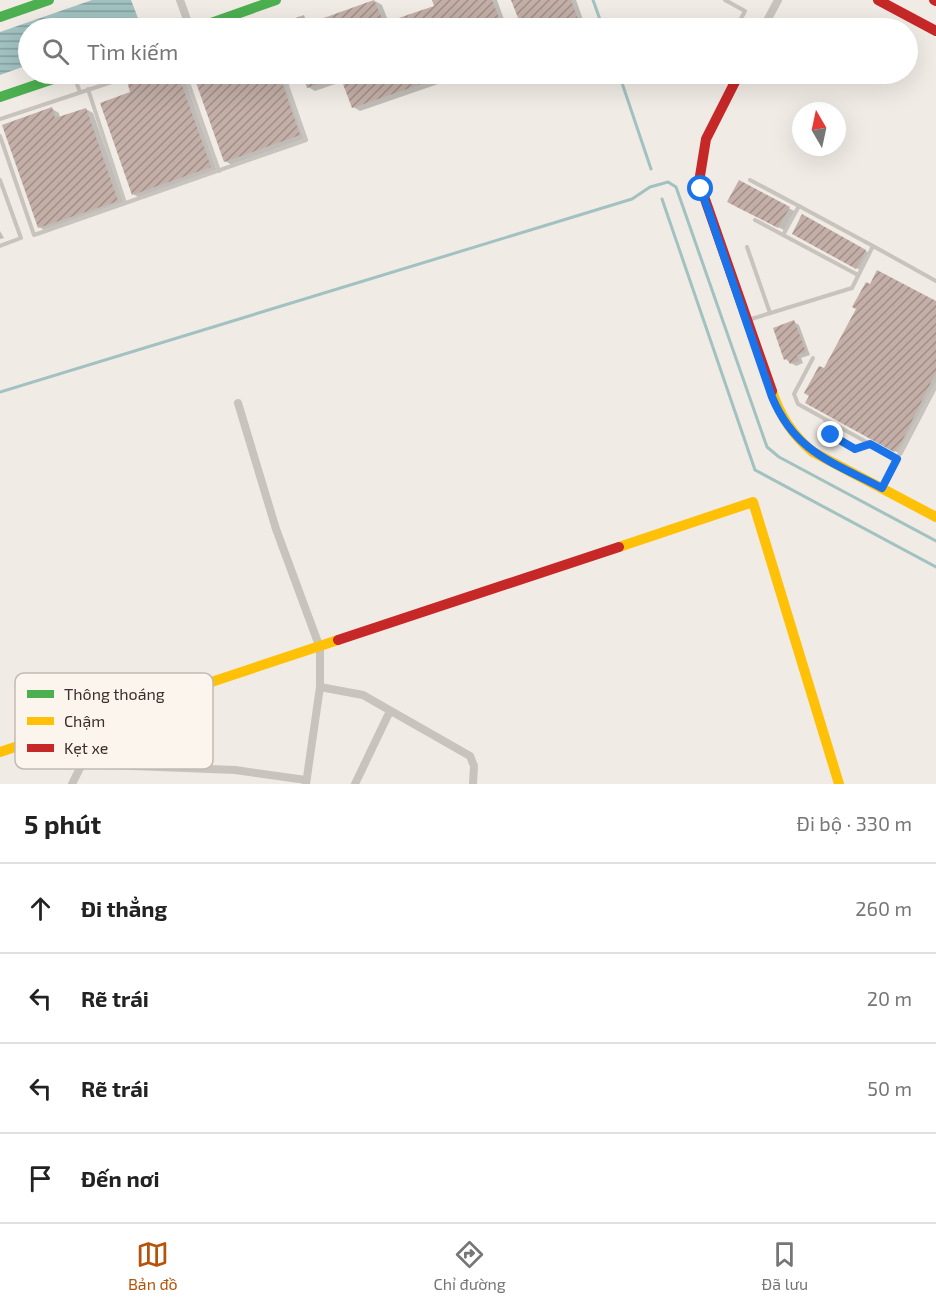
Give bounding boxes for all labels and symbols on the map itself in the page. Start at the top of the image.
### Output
north arrow [792,102,846,156]
route start [687,175,713,201]
route end [817,421,843,447]
legend [15,673,213,769]
text: Thông thoáng [64,684,165,703]
text: Chậm [64,711,105,730]
text: Kẹt xe [64,738,108,757]

